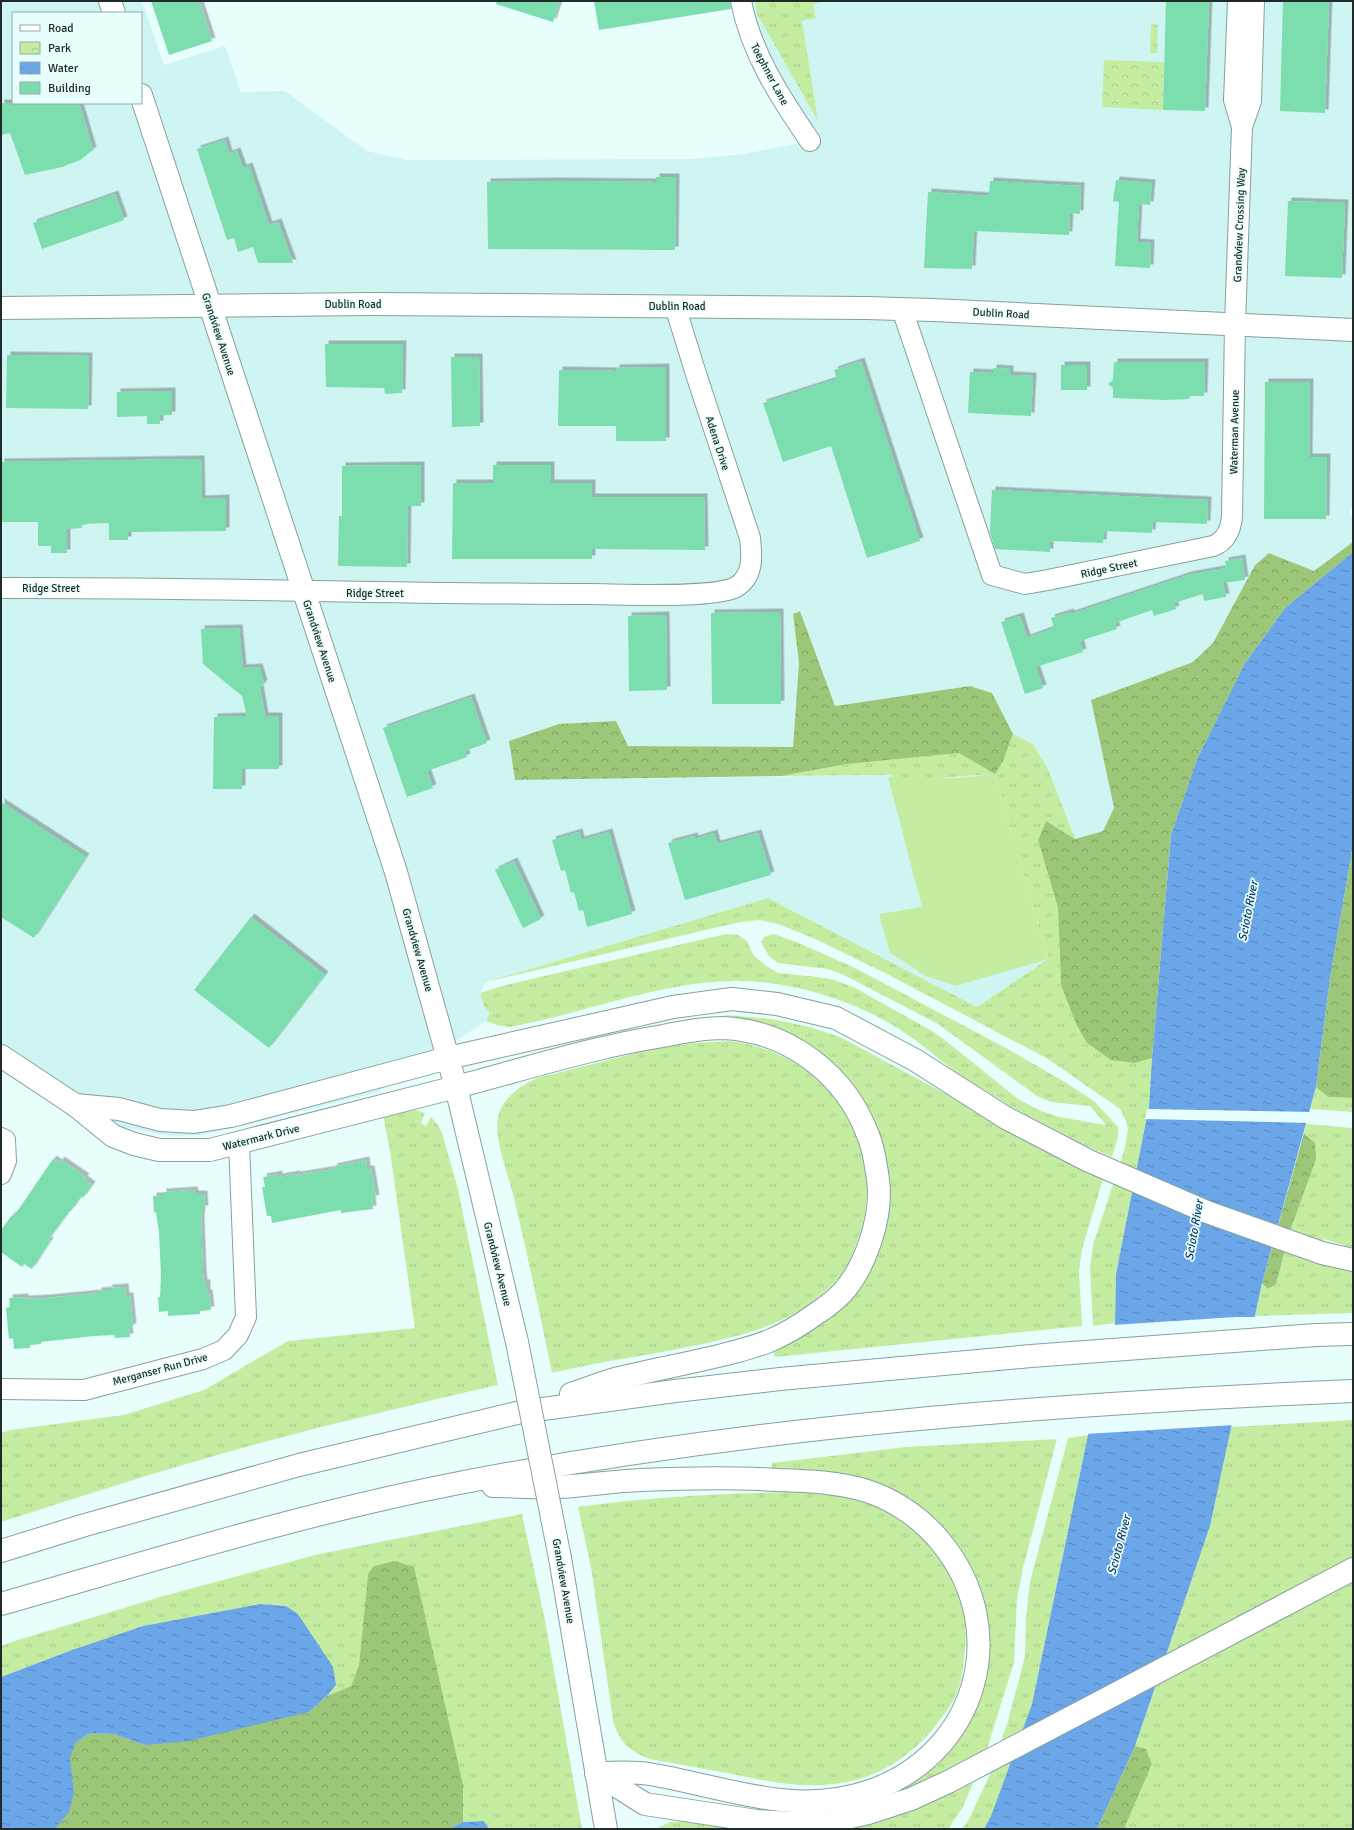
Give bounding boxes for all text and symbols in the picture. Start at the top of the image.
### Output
legend [12,12,142,104]
text: Road [48,21,74,36]
text: Park [48,41,71,56]
street label: Toephner Lane [748,41,791,107]
text: Water [48,61,79,76]
text: Building [48,81,91,96]
street label: Grandview Crossing Way [1231,167,1248,283]
street label: Grandview Avenue [199,291,238,377]
street label: Dublin Road [324,298,382,311]
street label: Dublin Road [648,300,706,313]
street label: Dublin Road [972,306,1030,321]
street label: Waterman Avenue [1227,389,1242,475]
street label: Adena Drive [703,414,732,472]
street label: Ridge Street [1079,556,1139,581]
street label: Ridge Street [22,582,80,595]
street label: Ridge Street [346,587,404,600]
street label: Grandview Avenue [300,598,339,684]
water label: Scioto River [1235,878,1262,942]
street label: Grandview Avenue [399,907,436,993]
street label: Watermark Drive [221,1122,301,1153]
water label: Scioto River [1182,1197,1207,1261]
street label: Grandview Avenue [481,1221,514,1308]
street label: Merganser Run Drive [111,1351,209,1388]
water label: Scioto River [1104,1512,1135,1576]
street label: Grandview Avenue [550,1537,577,1625]

